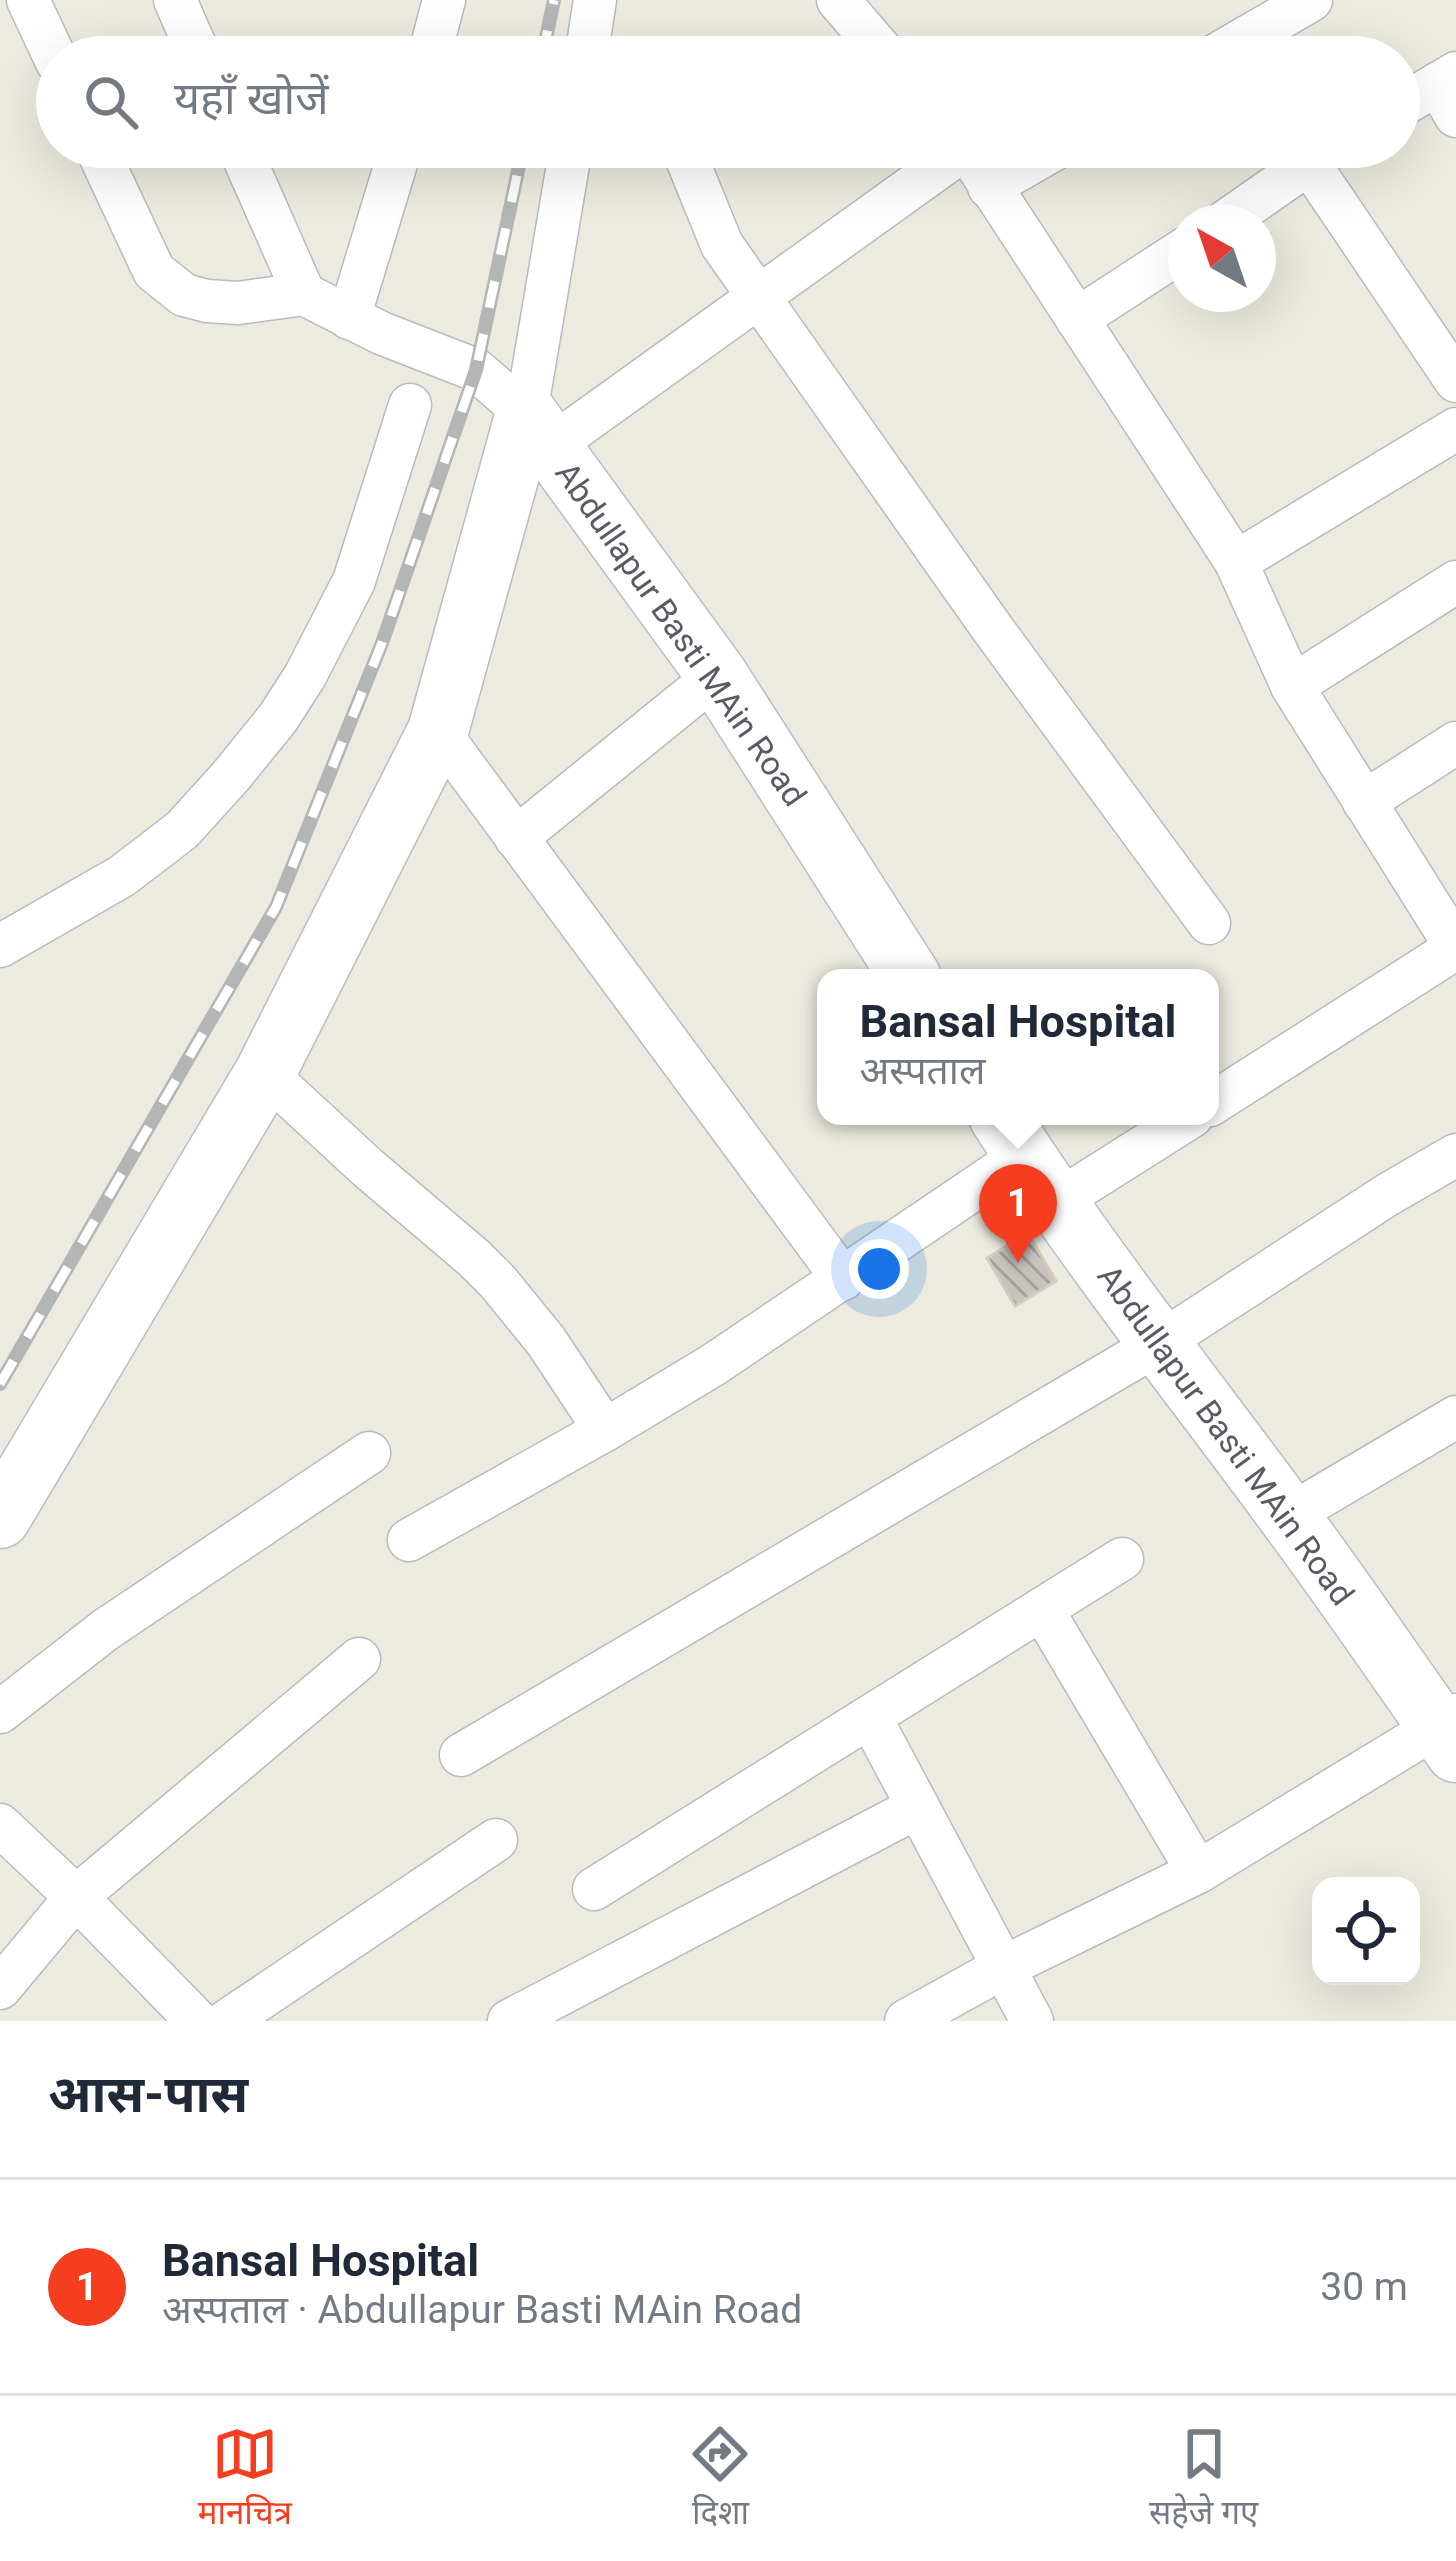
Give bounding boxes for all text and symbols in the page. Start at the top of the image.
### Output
search box [36,36,1420,168]
icon: search [78,69,144,135]
text: यहाँ खोजें [174,72,329,125]
north arrow [1168,204,1276,312]
street label: Abdullapur Basti MAin Road [547,455,815,813]
popup [817,969,1219,1125]
text: Bansal Hospital [859,995,1177,1048]
text: अस्पताल [859,1048,985,1094]
pin: 1 [979,1164,1057,1263]
your location [849,1239,909,1299]
street label: Abdullapur Basti MAin Road [1090,1258,1362,1612]
map controls [1312,1877,1420,1985]
button: locate [1312,1877,1420,1985]
text: आस-पास [48,2065,248,2124]
text: Bansal Hospital [162,2234,479,2287]
text: 1 [76,2264,98,2310]
text: 30 m [1320,2264,1408,2310]
text: अस्पताल · Abdullapur Basti MAin Road [162,2287,802,2333]
tab: मानचित्र [198,2421,292,2537]
tab: दिशा [687,2421,753,2537]
tab: सहेजे गए [1149,2421,1258,2537]

